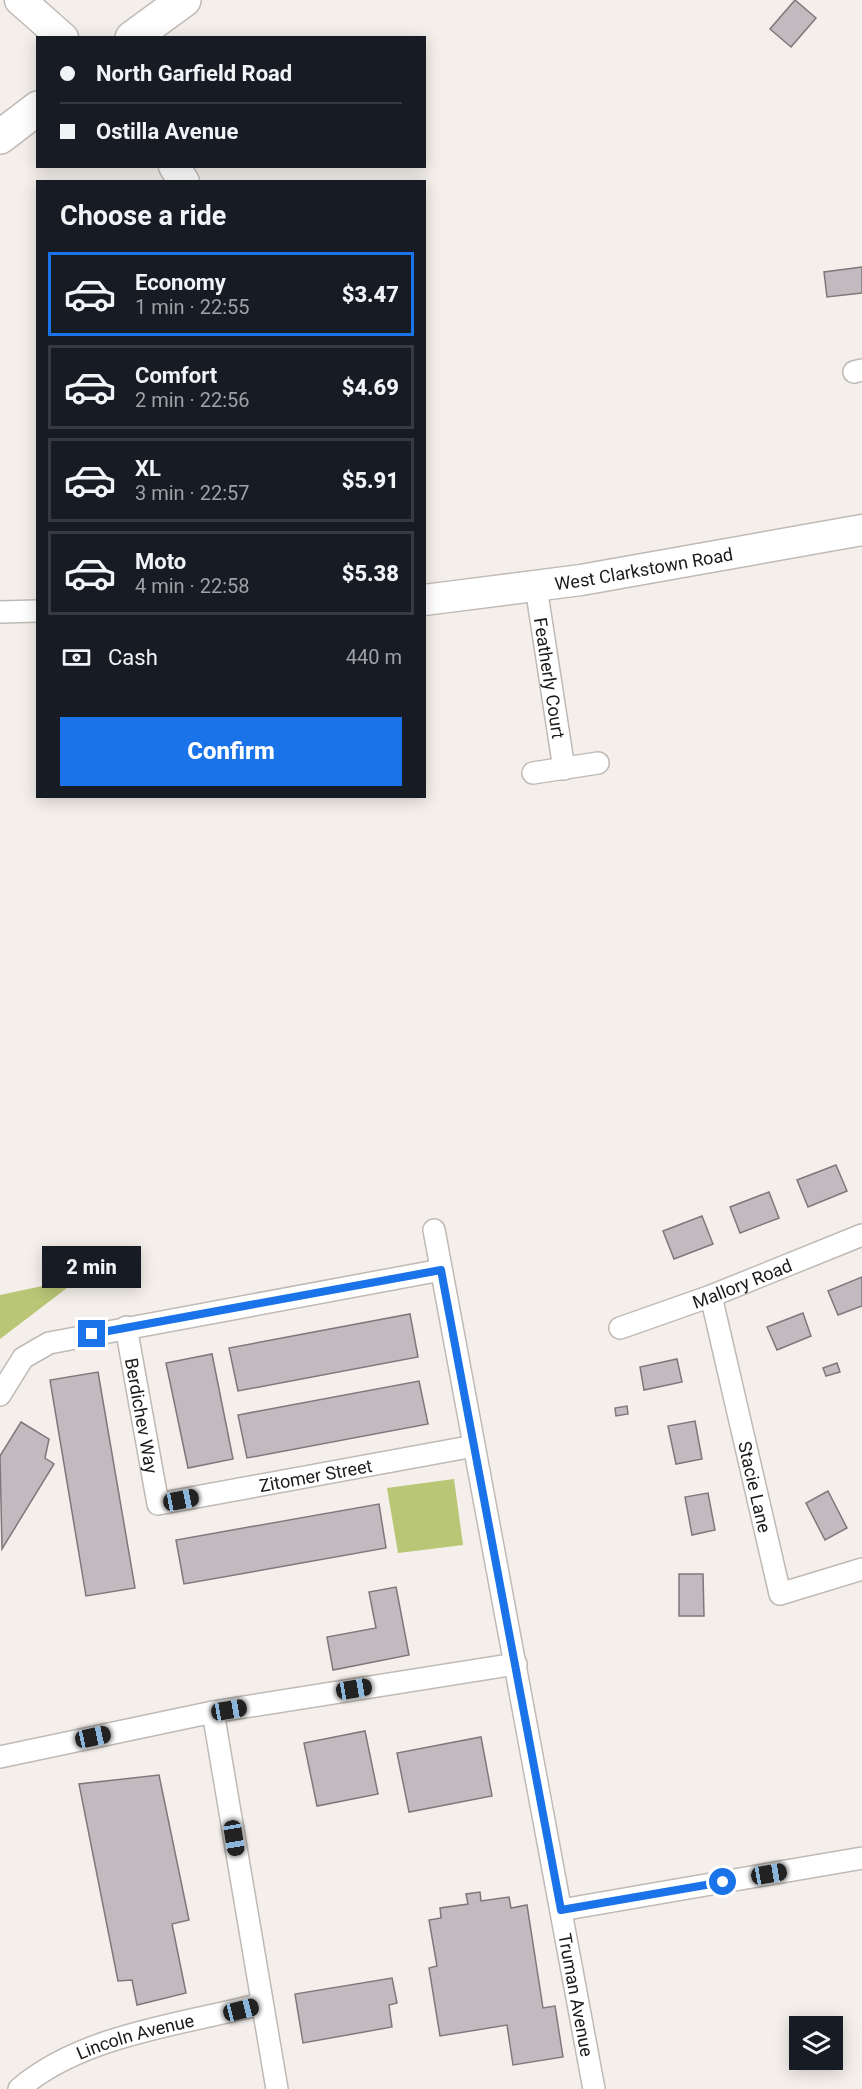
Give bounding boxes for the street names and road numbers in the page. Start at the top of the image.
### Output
street label: West Clarkstown Road [553,543,734,594]
street label: Featherly Court [530,616,570,740]
street label: Mallory Road [690,1254,795,1312]
street label: Berdichev Way [121,1356,163,1476]
street label: Stacie Lane [734,1439,776,1535]
street label: Zitomer Street [257,1454,374,1496]
street label: Truman Avenue [555,1931,598,2058]
street label: Lincoln Avenue [73,2009,196,2063]

